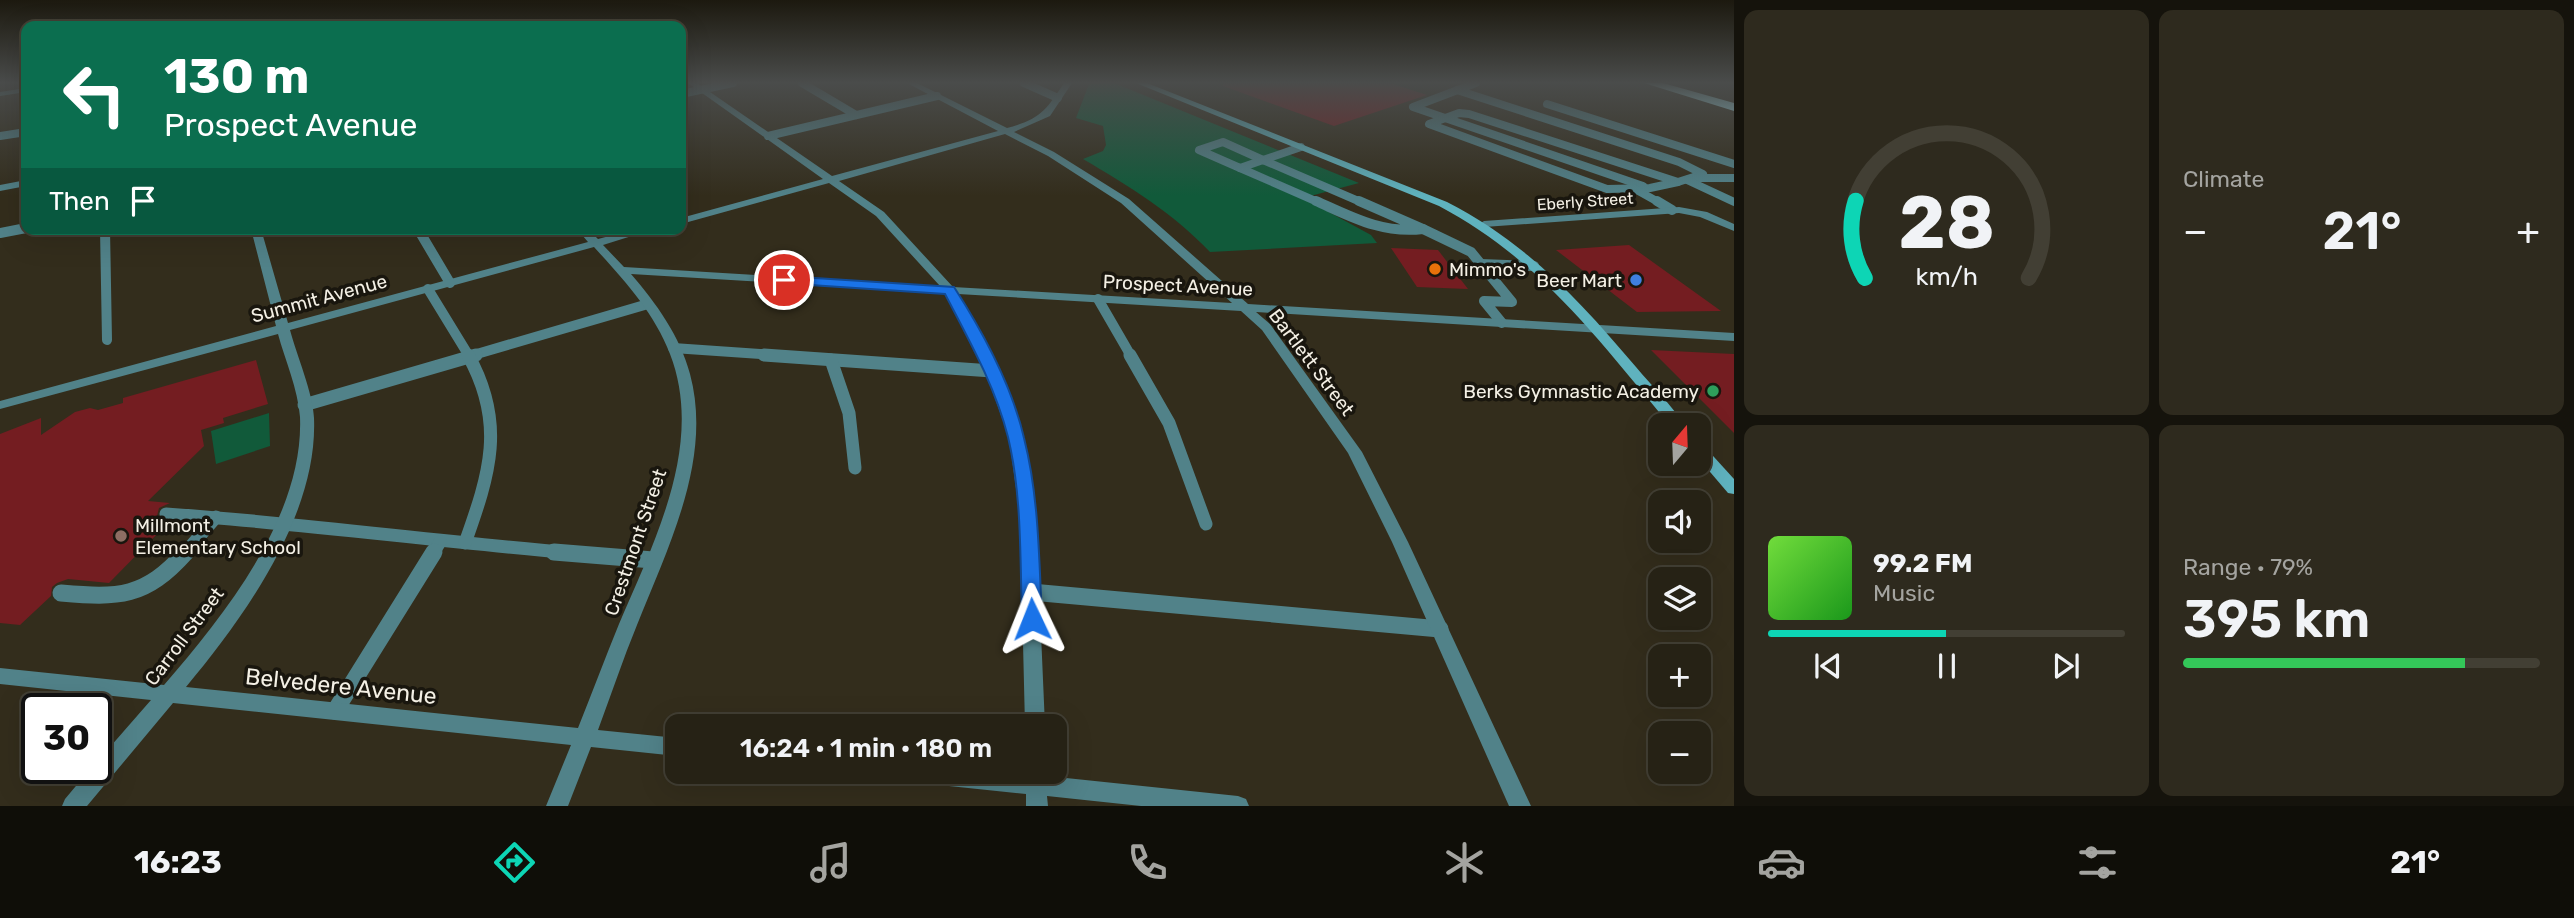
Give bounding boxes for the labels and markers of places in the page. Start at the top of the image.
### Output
pin [754,250,814,310]
place label: Mimmo's [1449,258,1526,281]
marker: Mimmo's [1427,261,1443,277]
place label: Beer Mart [1536,269,1623,292]
marker: Beer Mart [1628,272,1644,288]
place label: Berks Gymnastic Academy [1463,380,1699,403]
marker: Berks Gymnastic Academy [1705,383,1721,399]
place label: Millmont Elementary School [135,514,301,559]
marker: Millmont Elementary School [113,528,129,544]

